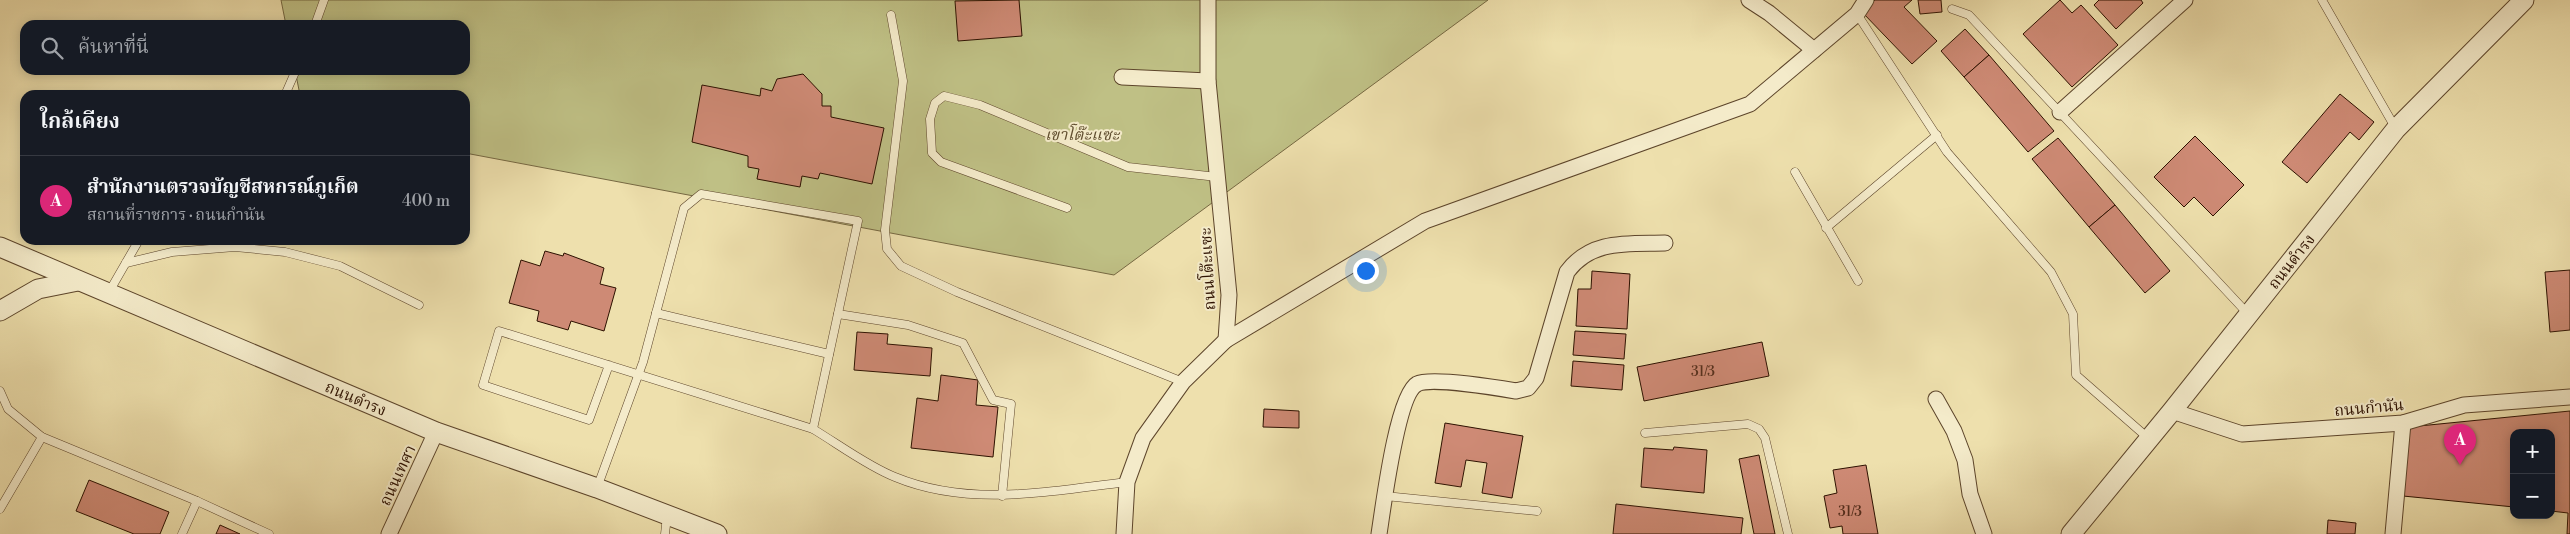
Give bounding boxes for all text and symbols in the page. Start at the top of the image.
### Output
search box [20,20,470,75]
icon: search [38,34,66,62]
text: ค้นหาที่นี่ [78,35,149,59]
text: ใกล้เคียง [40,109,120,135]
park label: เขาโต๊ะแซะ [1045,123,1120,145]
text: สำนักงานตรวจบัญชีสหกรณ์ภูเก็ต [87,175,359,199]
text: A [50,191,62,211]
text: 400 m [402,191,450,211]
text: สถานที่ราชการ · ถนนกำนัน [87,205,265,225]
street label: ถนนโต๊ะแซะ [1195,227,1220,311]
street label: ถนนดำรง [2264,230,2320,293]
your location [1353,258,1379,284]
house number: 31/3 [1691,363,1715,381]
street label: ถนนดำรง [322,377,389,421]
street label: ถนนกำนัน [2334,395,2405,421]
pin: A [2444,424,2476,465]
map controls [2510,429,2555,519]
button: + [2510,429,2555,474]
street label: ถนนเทศา [375,442,421,509]
button: − [2510,474,2555,519]
house number: 31/3 [1838,503,1862,521]

